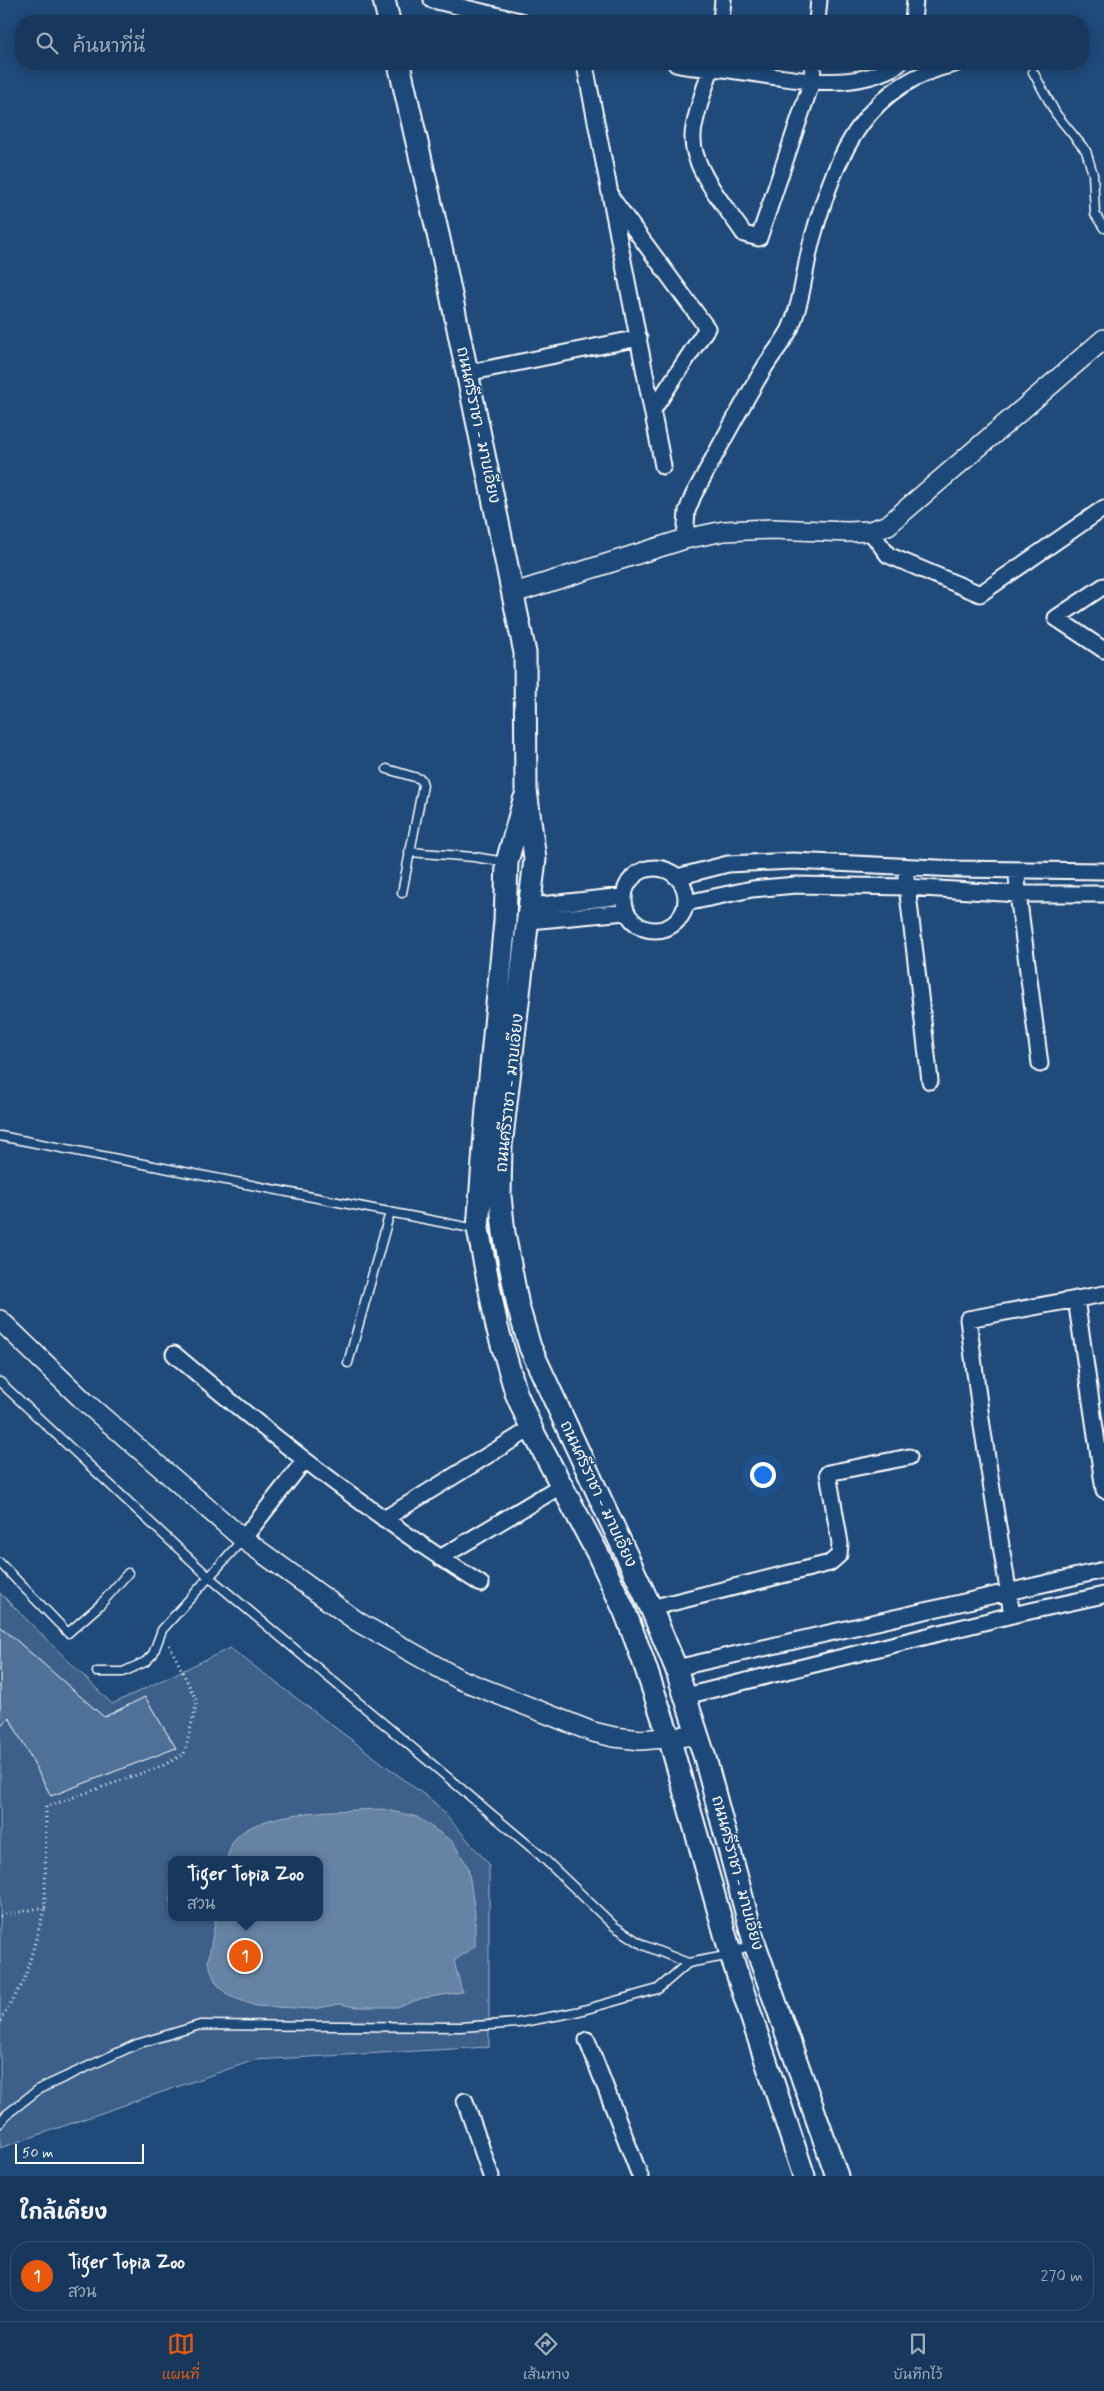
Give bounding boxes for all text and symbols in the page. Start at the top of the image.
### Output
search box [15,15,1089,70]
icon: search [33,29,61,57]
text: ค้นหาที่นี่ [73,34,145,59]
street label: ถนนศรีราชา - มาบเอียง [451,345,506,505]
street label: ถนนศรีราชา - มาบเอียง [490,1013,529,1173]
street label: ถนนศรีราชา - มาบเอียง [555,1417,642,1571]
your location [750,1462,776,1488]
street label: ถนนศรีราชา - มาบเอียง [706,1793,769,1953]
popup [168,1856,323,1921]
text: Tiger Topia Zoo [187,1862,304,1887]
text: สวน [187,1894,215,1915]
pin: 1 [229,1937,261,1975]
scale bar [15,2141,144,2164]
text: 50 m [22,2144,53,2162]
text: ใกล้เคียง [20,2199,107,2227]
text: Tiger Topia Zoo [68,2250,185,2275]
text: 1 [33,2266,41,2287]
text: 270 m [1040,2266,1083,2287]
text: สวน [68,2282,97,2303]
tab: แผนที่ [162,2330,200,2384]
tab: เส้นทาง [523,2330,569,2384]
tab: บันทึกไว้ [893,2330,942,2384]

